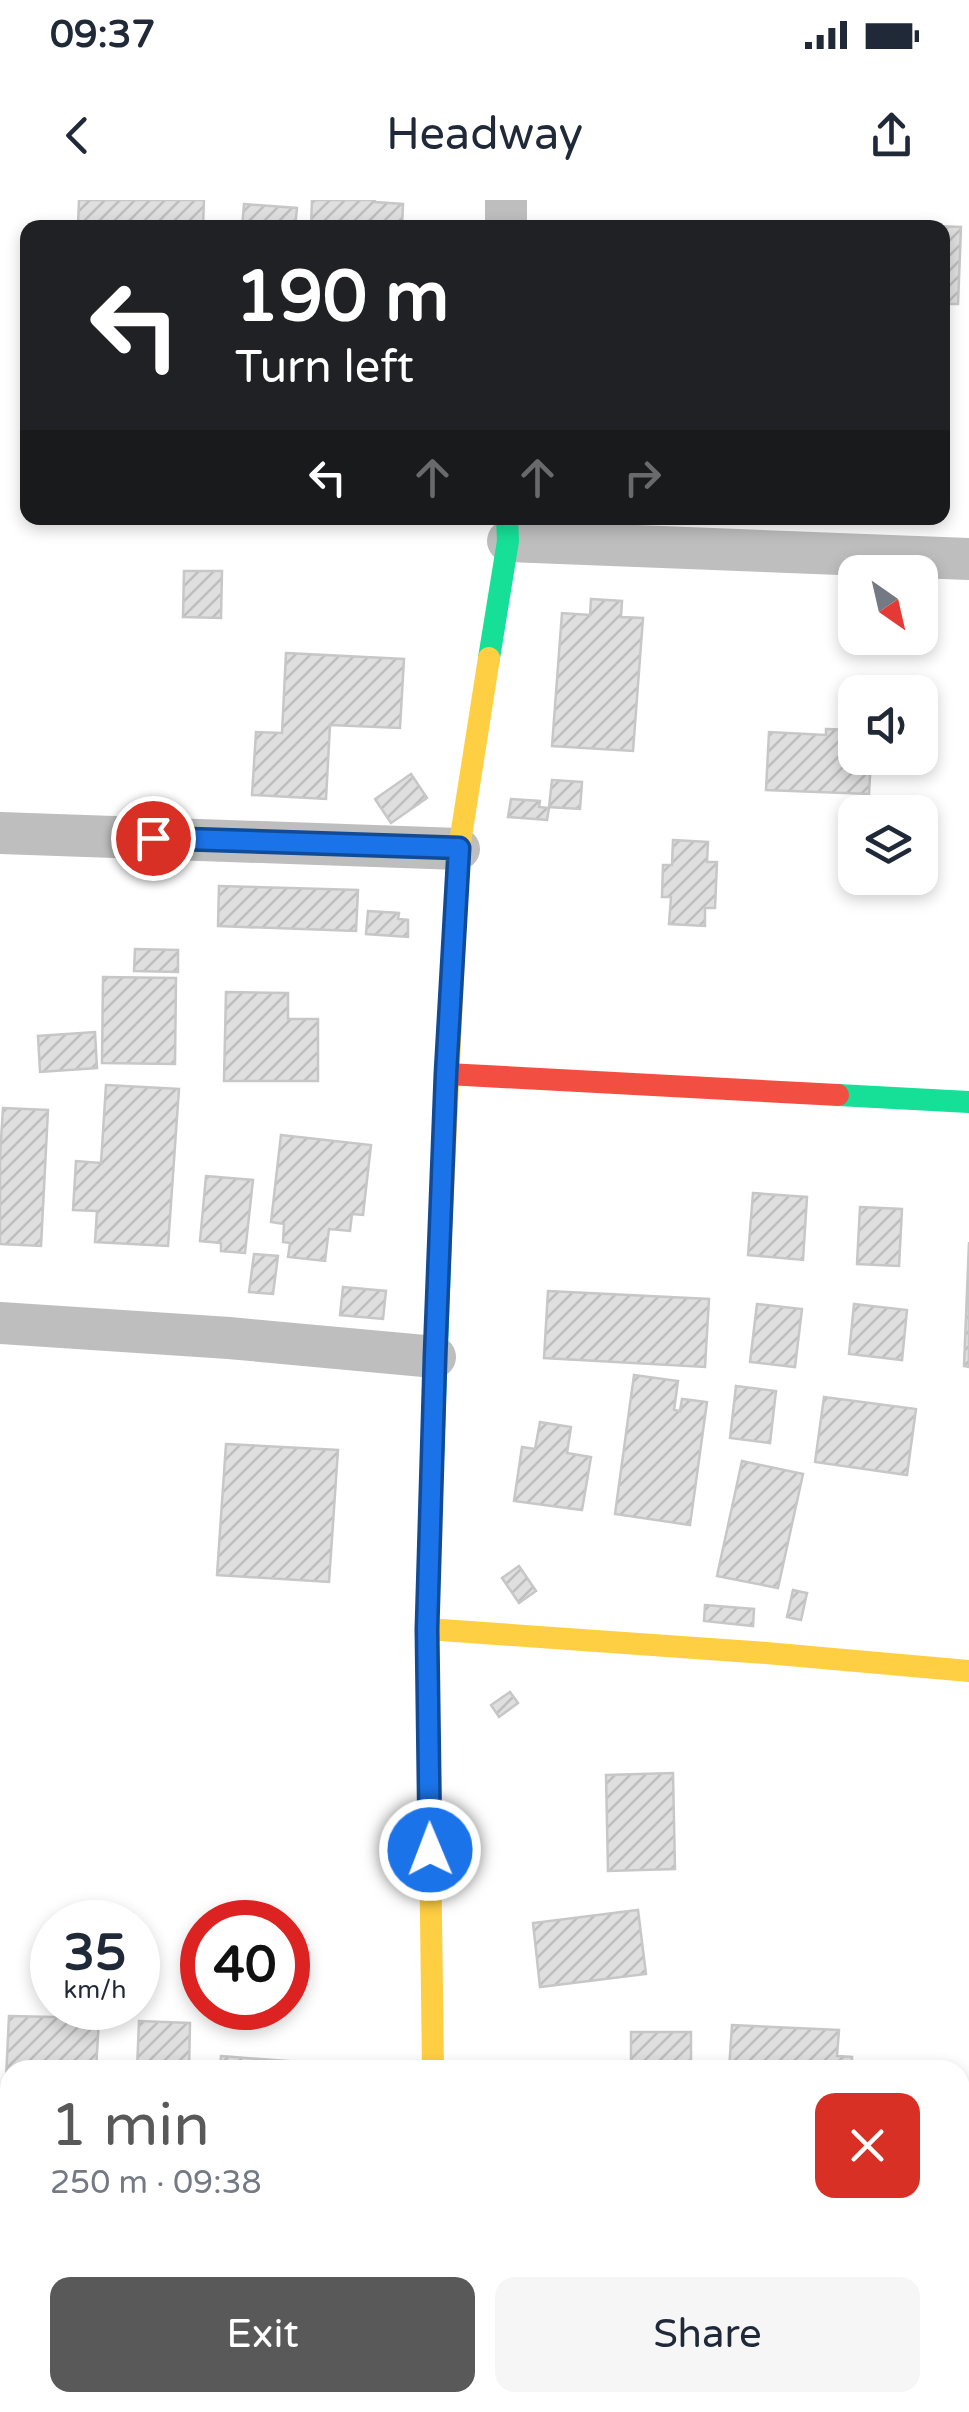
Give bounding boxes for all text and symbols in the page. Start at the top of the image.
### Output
text: 09:37 [50,12,155,58]
icon: back [50,108,105,163]
text: Headway [386,108,583,162]
icon: share [864,108,919,163]
text: 190 m [235,256,449,340]
icon: left [70,260,200,390]
text: Turn left [235,341,414,395]
icon: left [300,450,355,505]
icon: ahead [405,450,460,505]
icon: ahead [510,450,565,505]
icon: right [615,450,670,505]
north arrow [838,555,938,655]
map controls [838,555,938,895]
button: sound [838,675,938,775]
button: layers [838,795,938,895]
pin [111,796,196,881]
icon: arrive [126,811,181,866]
position arrow [378,1798,482,1902]
speed limit sign: 40 [180,1900,310,2030]
text: 35 [64,1923,126,1983]
text: km/h [64,1975,126,2005]
text: 1 min [50,2090,210,2162]
button: close [815,2093,920,2198]
text: 250 m · 09:38 [50,2164,262,2202]
button: Exit [50,2277,475,2392]
button: Share [495,2277,920,2392]

